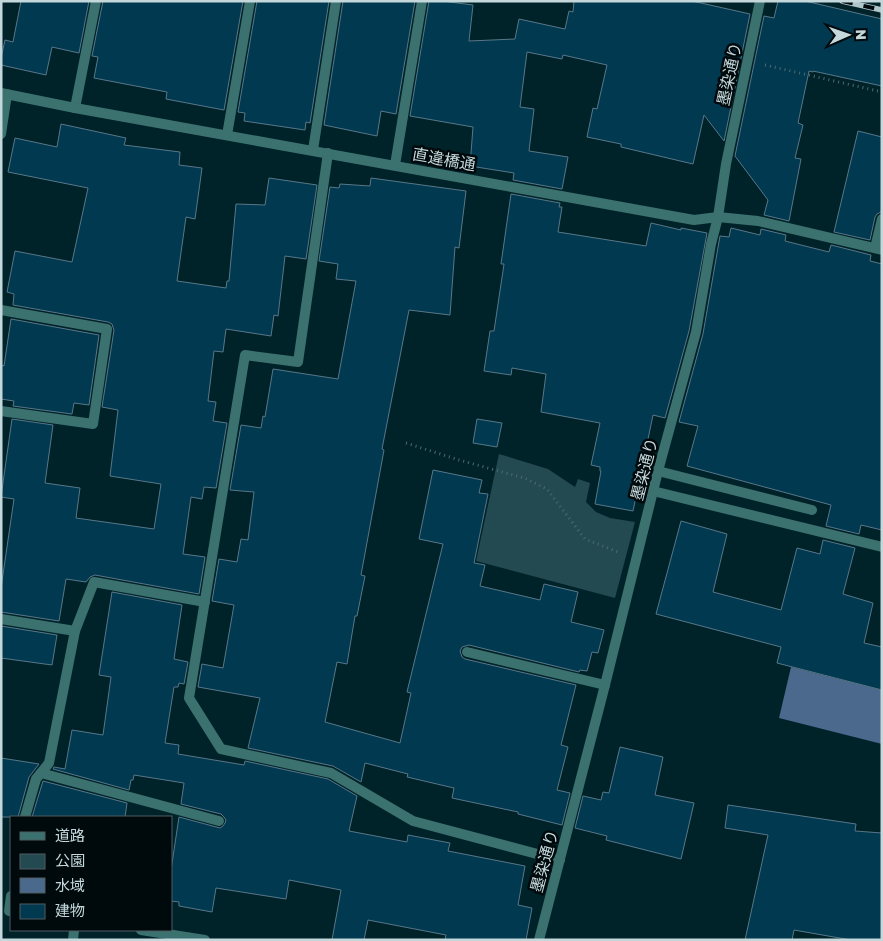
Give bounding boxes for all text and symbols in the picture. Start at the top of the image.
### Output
north arrow [823,10,873,60]
text: N [853,29,870,40]
street label: 墨染通り [713,41,745,107]
street label: 直違橋通 [411,144,477,174]
street label: 墨染通り [627,436,661,502]
legend [10,816,172,931]
text: 道路 [55,826,85,844]
street label: 墨染通り [526,827,562,895]
text: 公園 [55,851,85,869]
text: 水域 [55,876,85,894]
text: 建物 [55,901,85,919]

